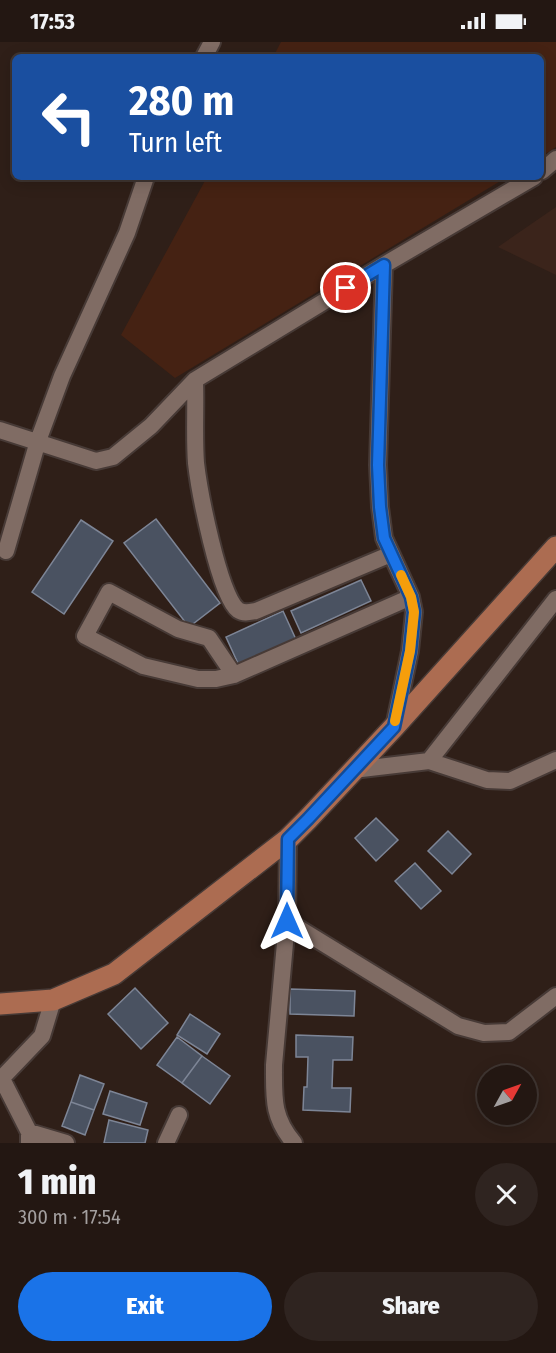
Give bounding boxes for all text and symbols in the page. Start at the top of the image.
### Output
text: 17:53 [30,8,75,35]
text: 280 m [129,76,234,126]
icon: left [30,78,108,156]
text: Turn left [129,127,222,159]
pin [320,262,371,313]
icon: arrive [329,271,362,304]
position arrow [255,889,319,953]
north arrow [477,1065,537,1125]
map controls [477,1065,537,1125]
text: 1 min [18,1160,96,1204]
button: close [475,1163,538,1226]
text: 300 m · 17:54 [18,1205,121,1229]
button: Exit [18,1272,272,1341]
button: Share [284,1272,538,1341]

